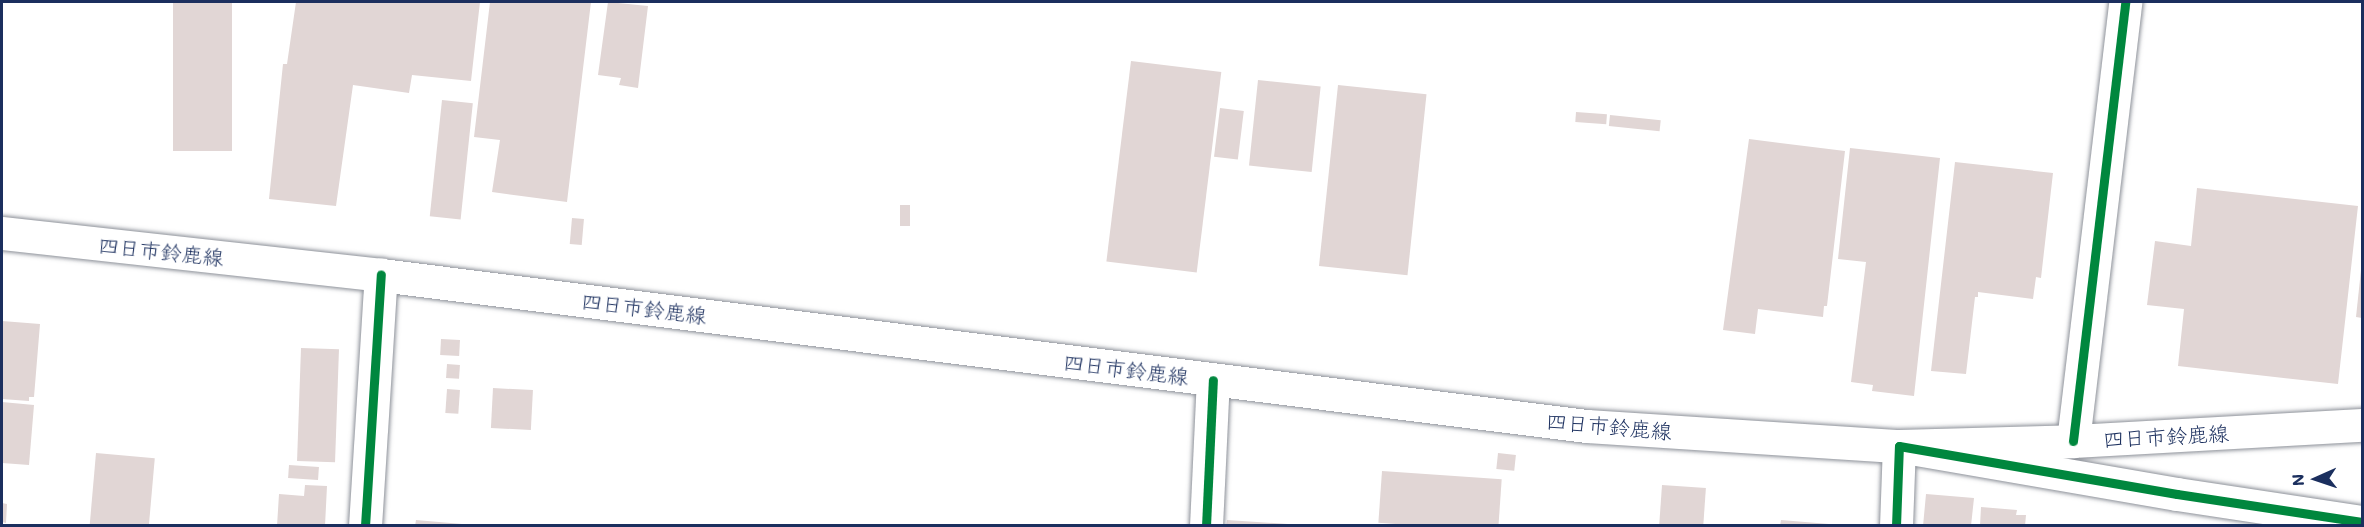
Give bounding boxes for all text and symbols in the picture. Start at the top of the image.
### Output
street label: 四日市鈴鹿線 [97,232,225,270]
street label: 四日市鈴鹿線 [580,288,708,328]
street label: 四日市鈴鹿線 [1062,349,1190,389]
street label: 四日市鈴鹿線 [1545,408,1673,444]
street label: 四日市鈴鹿線 [2102,420,2230,452]
north arrow [2286,449,2346,509]
text: N [2287,473,2308,487]

